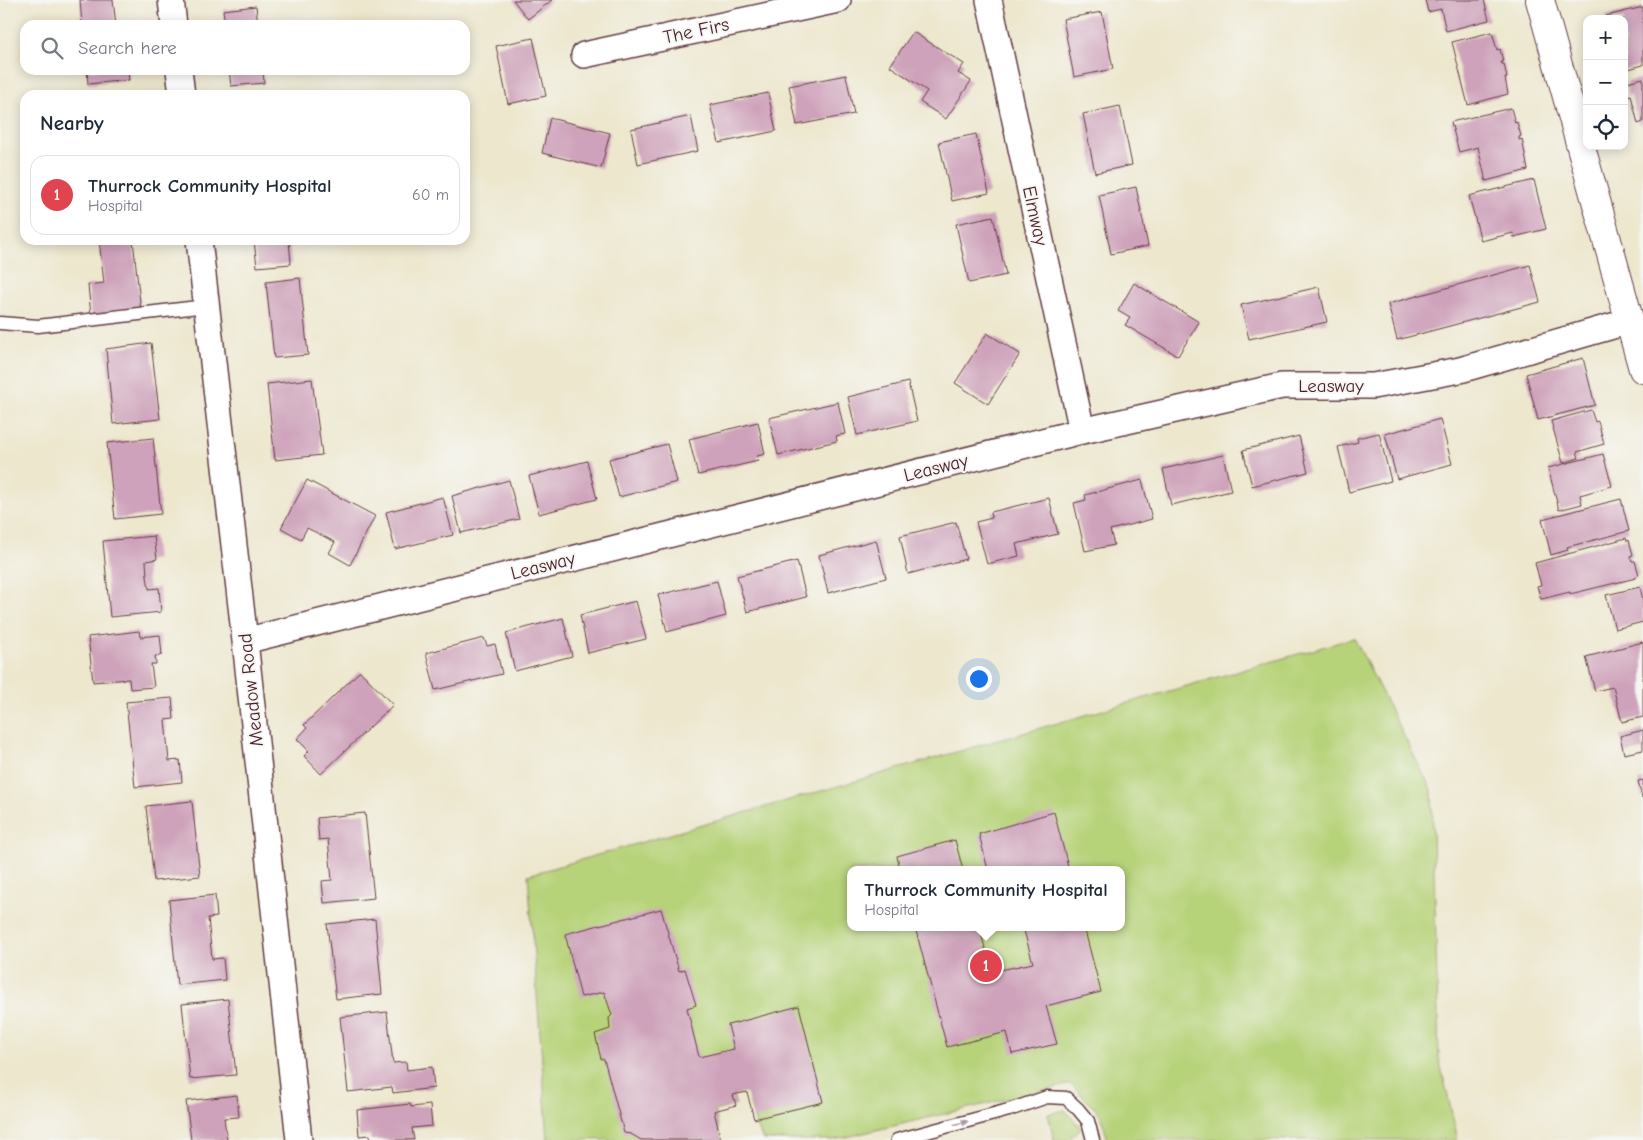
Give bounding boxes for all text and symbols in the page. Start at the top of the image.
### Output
street label: The Firs [661,13,731,49]
map controls [1583,15,1628,150]
button: + [1583,15,1628,60]
search box [20,20,470,75]
icon: search [38,34,66,62]
text: Search here [78,37,177,59]
button: − [1583,60,1628,105]
button: locate [1583,105,1628,150]
text: Nearby [40,111,104,135]
text: Thurrock Community Hospital [88,175,332,197]
street label: Elmway [1018,184,1052,248]
text: 1 [54,186,60,204]
text: 60 m [412,186,449,204]
text: Hospital [88,197,143,215]
street label: Leasway [1298,375,1364,397]
street label: Leasway [901,449,971,487]
street label: Leasway [508,547,578,585]
street label: Meadow Road [234,632,268,748]
your location [966,666,992,692]
popup [847,866,1125,931]
text: Thurrock Community Hospital [864,879,1108,901]
text: Hospital [864,901,919,919]
pin: 1 [970,947,1002,985]
one-way arrow [954,1119,969,1127]

